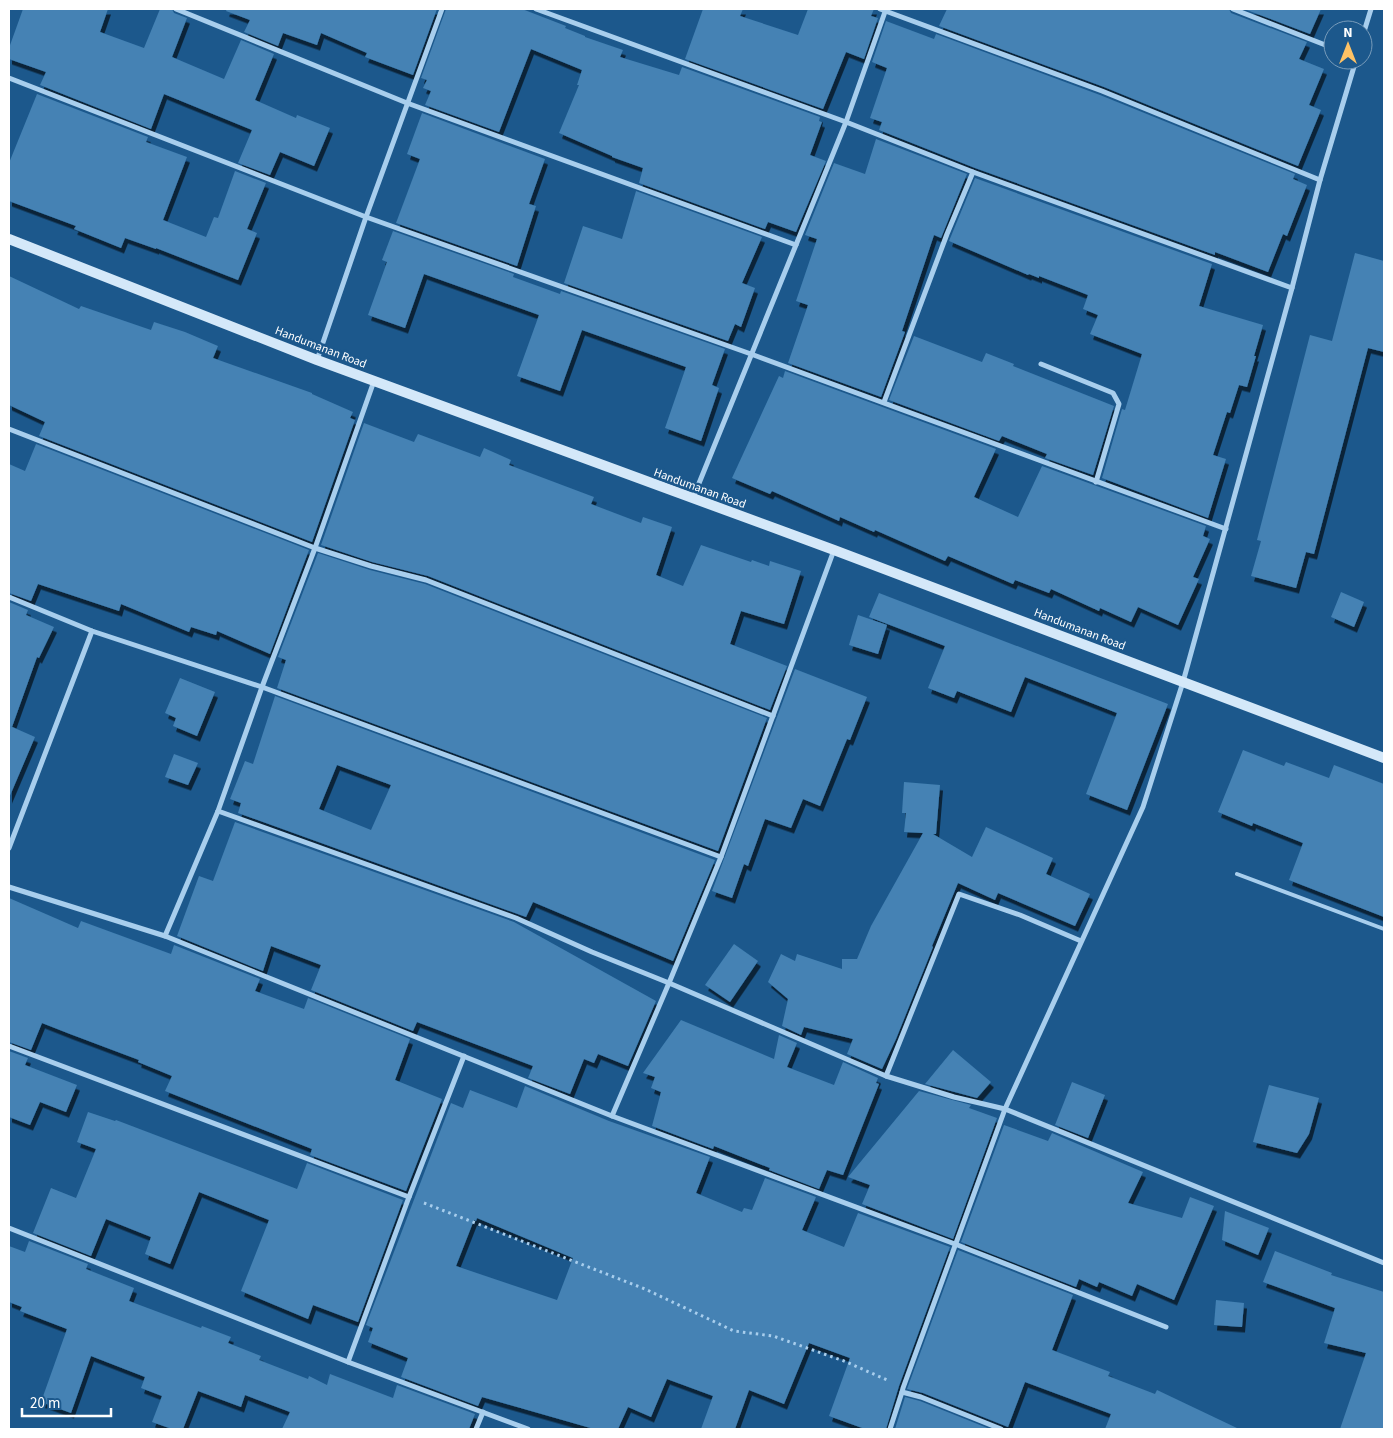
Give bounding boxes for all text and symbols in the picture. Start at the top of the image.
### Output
north arrow [1323,20,1373,70]
text: N [1343,23,1353,43]
street label: Handumanan Road [273,322,369,373]
street label: Handumanan Road [651,464,748,513]
street label: Handumanan Road [1032,604,1128,655]
scale bar [22,1386,111,1418]
text: 20 m [30,1393,60,1414]

